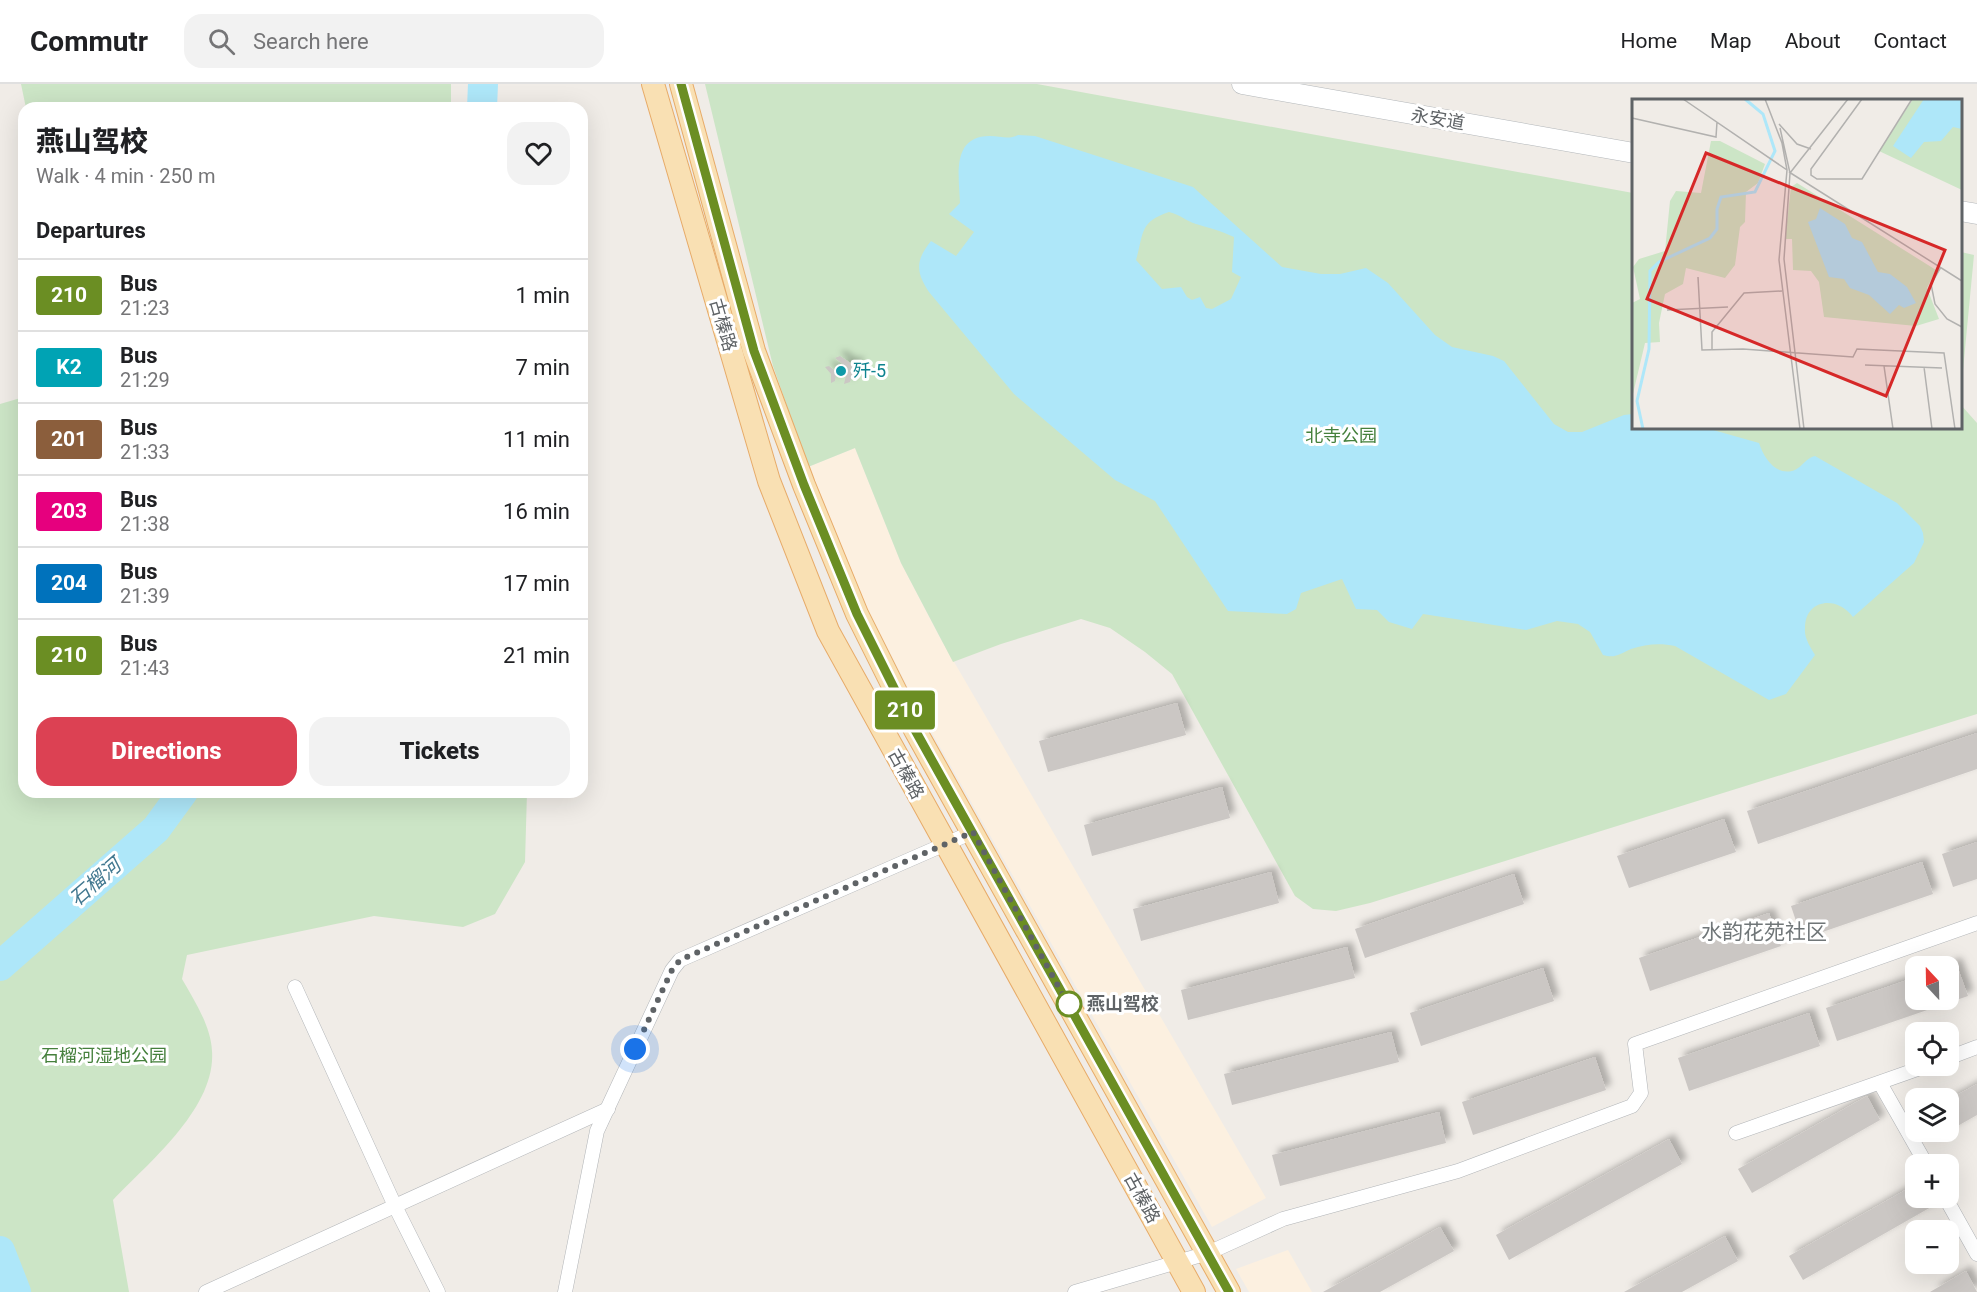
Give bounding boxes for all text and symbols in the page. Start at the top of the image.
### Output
search box [184,14,604,68]
text: Commutr [30,25,148,58]
icon: search [205,25,238,58]
text: Search here [253,29,369,54]
text: Home [1621,29,1677,53]
text: Map [1710,29,1752,53]
text: About [1785,29,1841,53]
text: Contact [1874,29,1947,53]
inset map [1632,99,1962,429]
street label: 永安道 [1410,103,1466,134]
button: heart [507,122,570,185]
text: 燕山驾校 [36,125,148,158]
text: Walk · 4 min · 250 m [36,164,215,188]
text: Departures [36,218,146,243]
text: Bus [120,271,158,296]
text: 210 [51,283,87,307]
text: 1 min [515,283,570,308]
text: 21:23 [120,296,170,320]
street label: 古榛路 [706,296,741,354]
text: Bus [120,343,158,368]
text: K2 [56,355,82,379]
text: 7 min [515,355,570,380]
place label: 歼-5 [853,360,886,381]
marker: 歼-5 [834,364,848,378]
text: 21:29 [120,368,170,392]
text: Bus [120,415,158,440]
park label: 北寺公园 [1305,425,1377,446]
text: 201 [51,427,87,451]
text: 11 min [503,427,570,452]
text: 21:33 [120,440,170,464]
text: Bus [120,487,158,512]
text: 203 [51,499,87,523]
text: 16 min [503,499,570,524]
text: 21:38 [120,512,170,536]
text: Bus [120,559,158,584]
text: 204 [51,571,87,595]
text: 17 min [503,571,570,596]
text: 21:39 [120,584,170,608]
text: Bus [120,631,158,656]
text: 210 [51,643,87,667]
text: 21 min [503,643,570,668]
text: 21:43 [120,656,170,680]
line badge: 210 [870,690,940,730]
text: 210 [887,698,923,722]
button: Directions [36,717,297,786]
button: Tickets [309,717,570,786]
street label: 古榛路 [884,745,929,802]
water label: 石榴河 [64,851,129,911]
district label: 水韵花苑社区 [1701,920,1827,944]
north arrow [1905,956,1959,1010]
map controls [1905,956,1959,1274]
marker: 燕山驾校 [1056,991,1082,1017]
place label: 燕山驾校 [1087,993,1159,1014]
button: locate [1905,1022,1959,1076]
your location [620,1034,650,1064]
park label: 石榴河湿地公园 [41,1045,167,1066]
button: layers [1905,1088,1959,1142]
button: + [1905,1154,1959,1208]
street label: 古榛路 [1120,1169,1165,1226]
button: − [1905,1220,1959,1274]

